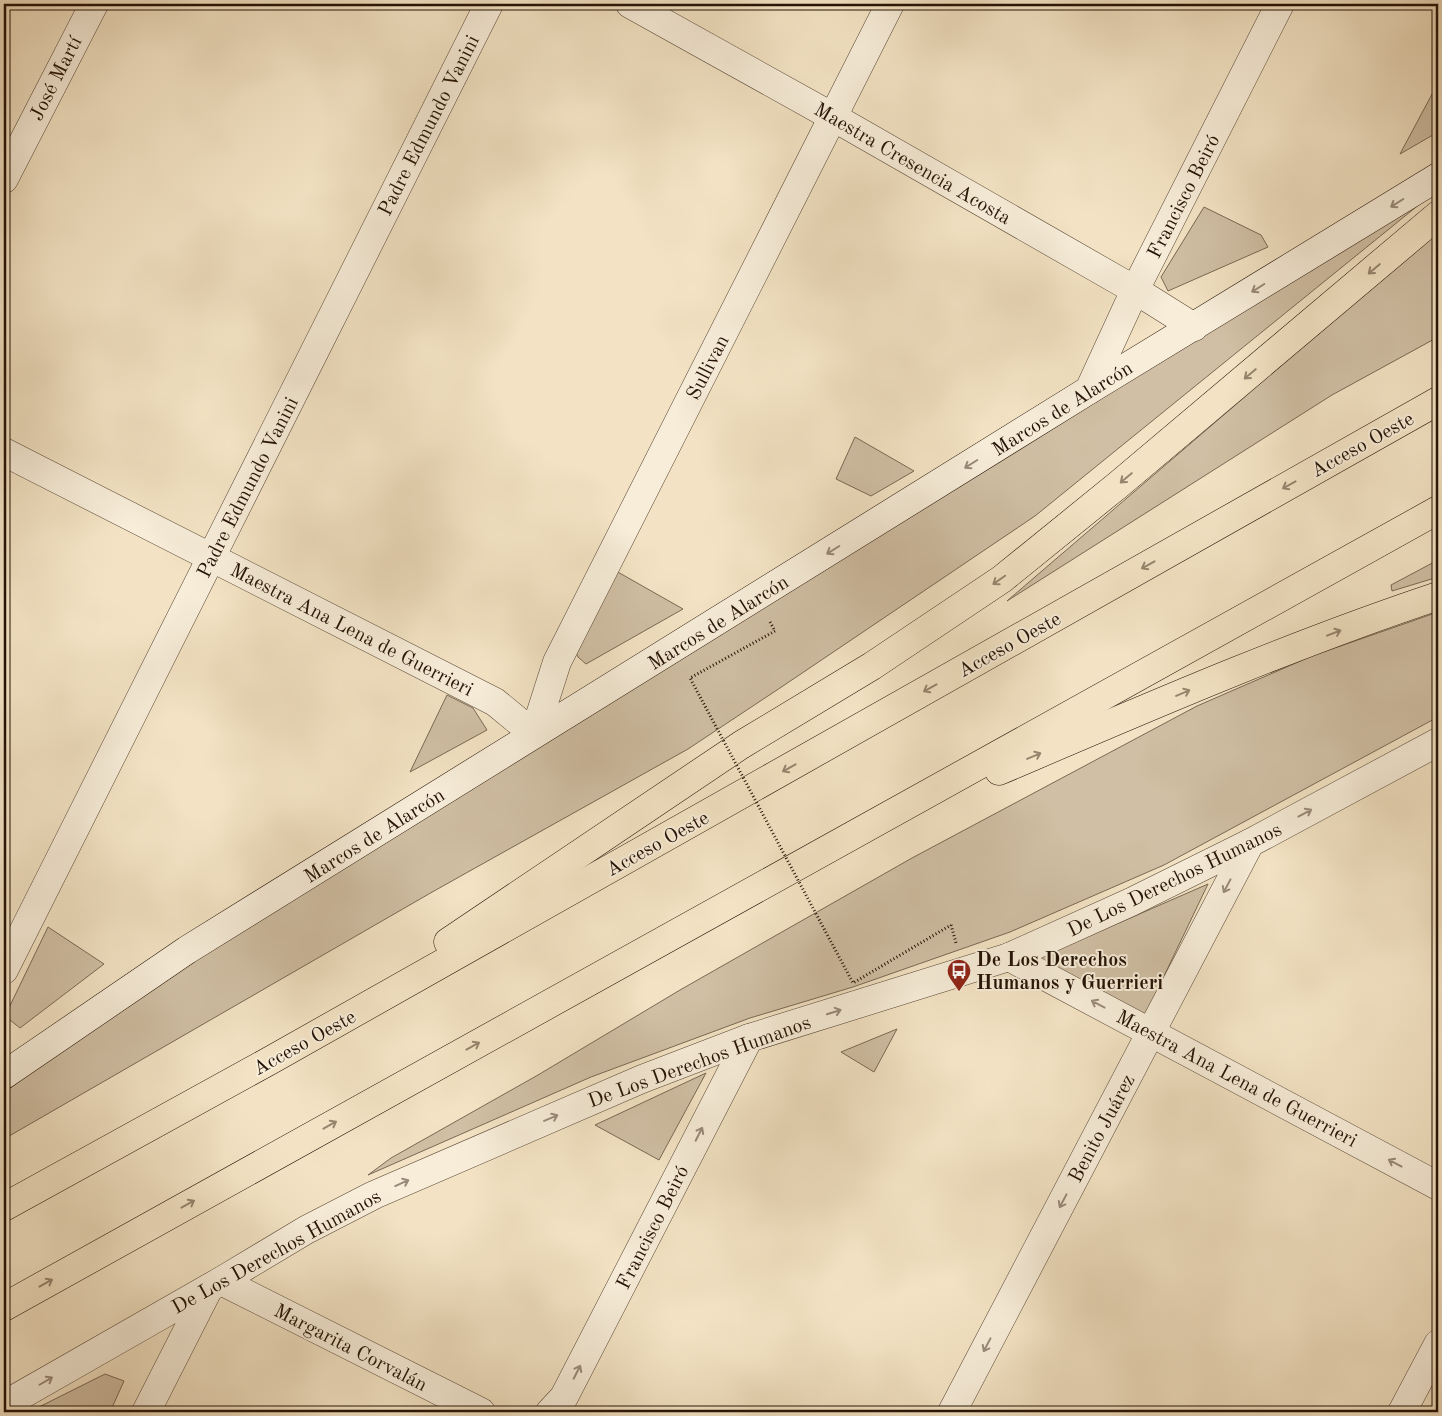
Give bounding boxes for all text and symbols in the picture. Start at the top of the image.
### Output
street label: Padre Edmundo Vanini [376,32,484,219]
street label: José Martí [27,33,87,124]
street label: Maestra Cresencia Acosta [810,100,1014,229]
street label: Francisco Beiró [1145,132,1225,262]
one-way arrow [1390,198,1404,208]
one-way arrow [1368,263,1381,275]
one-way arrow [1252,283,1266,293]
street label: Sullivan [684,332,734,404]
street label: Marcos de Alarcón [989,358,1137,461]
one-way arrow [1244,368,1257,379]
street label: Padre Edmundo Vanini [195,394,303,581]
street label: Acceso Oeste [1308,409,1418,482]
one-way arrow [964,459,978,469]
one-way arrow [1119,473,1132,484]
one-way arrow [1283,481,1297,491]
one-way arrow [826,545,840,555]
street label: Maestra Ana Lena de Guerrieri [226,561,476,701]
one-way arrow [1141,561,1155,571]
street label: Marcos de Alarcón [645,572,793,675]
one-way arrow [992,575,1006,585]
street label: Acceso Oeste [955,609,1065,682]
one-way arrow [1326,627,1341,637]
one-way arrow [923,684,938,694]
one-way arrow [1175,687,1190,697]
one-way arrow [1026,751,1041,761]
one-way arrow [782,764,796,774]
street label: Marcos de Alarcón [301,785,449,888]
street label: Acceso Oeste [603,808,713,881]
one-way arrow [1297,808,1312,818]
street label: De Los Derechos Humanos [1065,820,1285,941]
one-way arrow [1222,878,1231,893]
place label: De Los Derechos Humanos y Guerrieri [976,951,1163,994]
bus stop icon: De Los Derechos Humanos y Guerrieri [946,958,972,992]
one-way arrow [1090,999,1105,1009]
one-way arrow [826,1006,842,1016]
street label: Acceso Oeste [250,1007,360,1080]
street label: Maestra Ana Lena de Guerrieri [1112,1008,1360,1152]
street label: De Los Derechos Humanos [586,1013,814,1113]
one-way arrow [465,1041,480,1051]
street label: Benito Juárez [1066,1072,1140,1186]
one-way arrow [543,1112,558,1122]
one-way arrow [323,1120,338,1130]
one-way arrow [694,1127,704,1142]
one-way arrow [1388,1158,1403,1168]
street label: Francisco Beiró [614,1163,694,1293]
one-way arrow [394,1177,409,1187]
street label: De Los Derechos Humanos [169,1187,385,1319]
one-way arrow [1058,1193,1068,1208]
one-way arrow [181,1199,196,1209]
one-way arrow [39,1278,54,1288]
street label: Margarita Corvalán [270,1301,430,1396]
one-way arrow [982,1337,992,1352]
one-way arrow [573,1365,582,1380]
one-way arrow [38,1375,53,1385]

